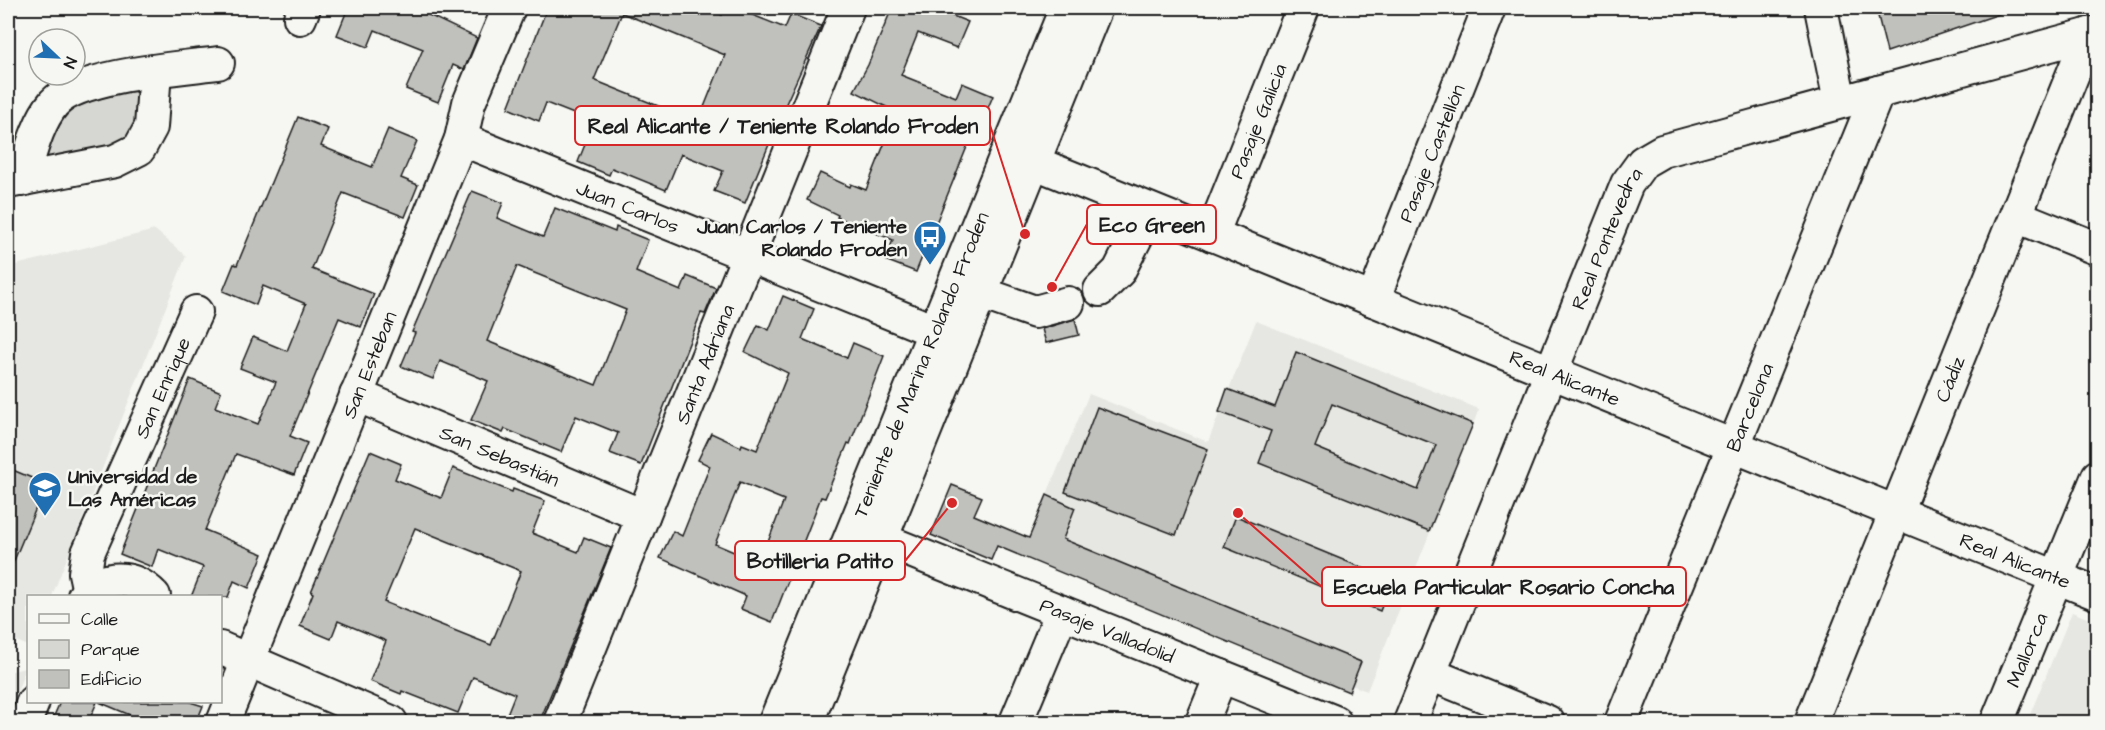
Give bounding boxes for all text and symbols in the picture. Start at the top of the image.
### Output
north arrow [27,27,87,87]
text: N [58,54,82,71]
street label: Pasaje Galicia [1223,60,1294,183]
street label: Pasaje Castellón [1392,80,1472,227]
callout: Real Alicante / Teniente Rolando Froden [575,106,990,145]
text: Real Alicante / Teniente Rolando Froden [588,112,979,141]
street label: Real Pontevedra [1565,162,1650,314]
street label: Juan Carlos [572,174,683,241]
callout: Eco Green [1087,205,1216,244]
street label: Teniente de Marina Rolando Froden [847,208,996,522]
text: Eco Green [1099,211,1205,240]
place label: Juan Carlos / Teniente Rolando Froden [696,213,907,264]
bus stop icon: Juan Carlos / Teniente Rolando Froden [912,219,948,266]
street label: Santa Adriana [669,300,742,428]
street label: San Esteban [335,307,404,423]
street label: San Enrique [128,333,198,443]
street label: Real Alicante [1505,344,1624,414]
street label: Cádiz [1929,352,1972,407]
street label: Barcelona [1720,359,1781,456]
street label: San Sebastián [435,419,564,494]
place label: Universidad de Las Américas [68,463,197,514]
school or university icon: Universidad de Las Américas [27,470,63,517]
street label: Real Alicante [1955,526,2075,596]
callout: Botilleria Patito [735,541,905,580]
text: Botilleria Patito [747,547,893,576]
callout: Escuela Particular Rosario Concha [1322,567,1686,606]
text: Escuela Particular Rosario Concha [1334,573,1675,602]
street label: Pasaje Valladolid [1035,591,1178,671]
legend [27,595,222,703]
text: Calle [81,607,119,632]
street label: Mallorca [2000,609,2055,692]
text: Parque [81,637,140,662]
text: Edificio [81,667,141,692]

